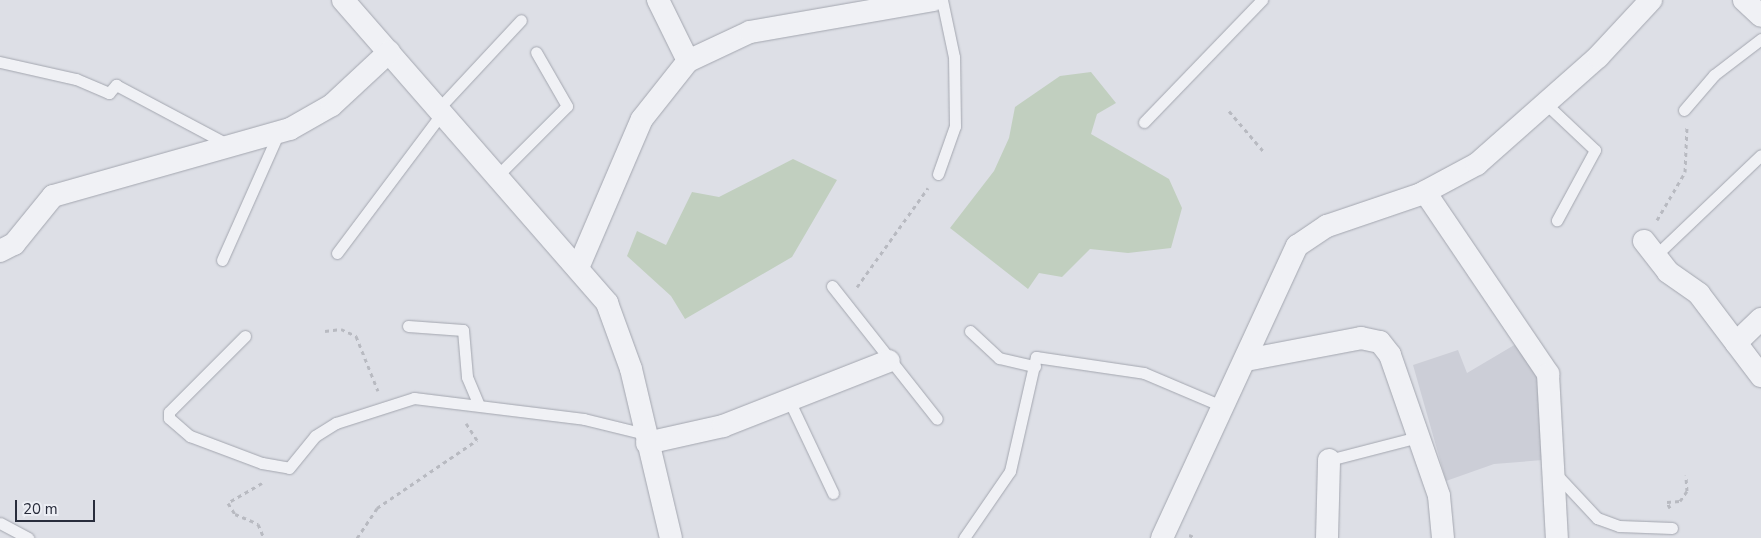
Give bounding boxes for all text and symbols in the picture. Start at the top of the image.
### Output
scale bar [18,490,98,522]
text: 20 m [23,499,58,519]

